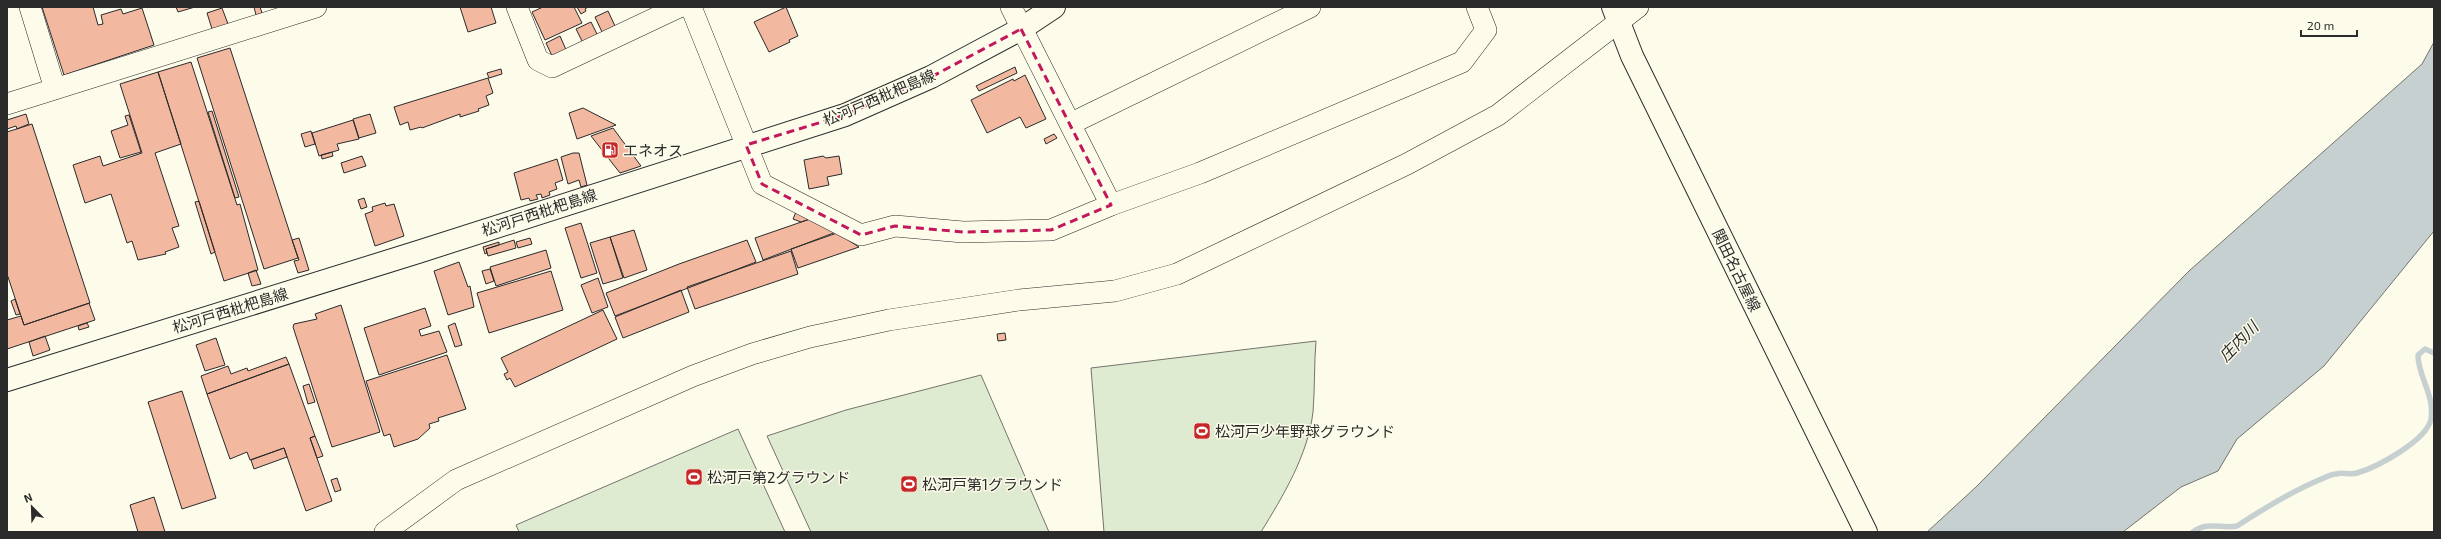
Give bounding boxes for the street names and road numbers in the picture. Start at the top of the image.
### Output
street label: 松河戸西枇杷島線 [820,65,938,129]
street label: 松河戸西枇杷島線 [479,185,599,239]
street label: 関田名古屋線 [1709,226,1765,314]
street label: 松河戸西枇杷島線 [170,284,290,336]

